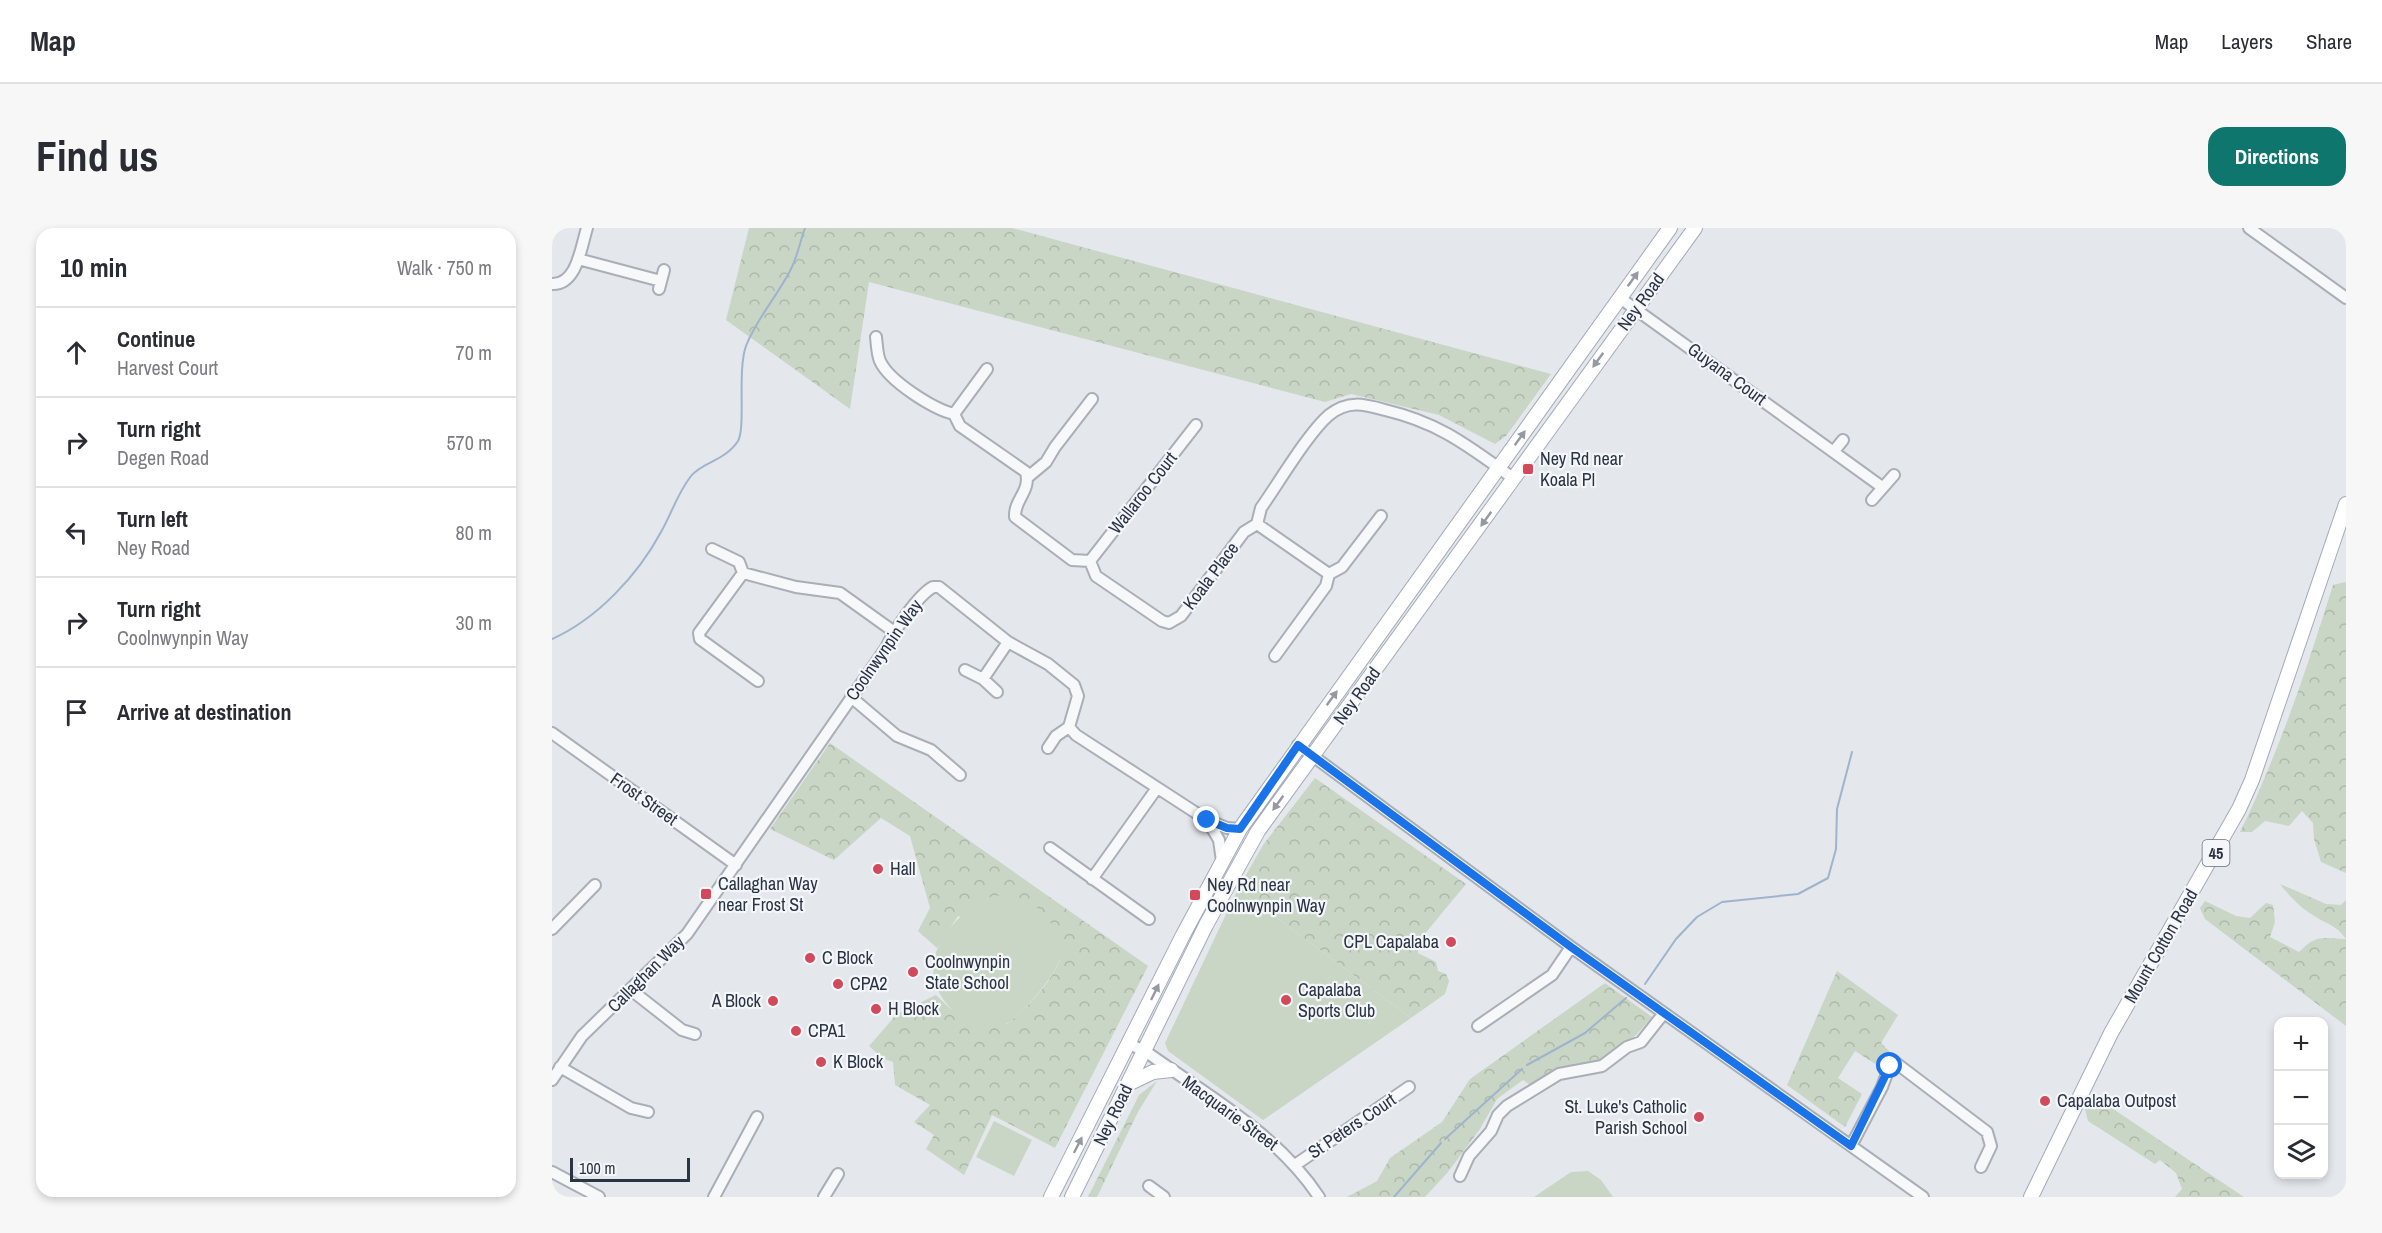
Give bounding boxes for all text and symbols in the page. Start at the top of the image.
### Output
text: Map [30,22,76,60]
text: Map [2155,27,2188,56]
text: Layers [2221,27,2273,56]
text: Share [2306,27,2352,56]
button: Directions [2208,127,2346,186]
text: Find us [36,128,158,184]
text: 10 min [60,250,128,285]
text: Walk · 750 m [397,254,492,281]
street label: Ney Road [1611,268,1670,336]
one-way arrow [1627,271,1639,287]
text: Continue [117,324,195,354]
icon: ahead [60,336,93,369]
street label: Guyana Court [1683,336,1772,411]
text: 70 m [456,339,492,366]
one-way arrow [1593,353,1605,368]
text: Harvest Court [117,354,218,381]
text: Turn right [117,414,201,444]
icon: right [60,426,93,459]
text: 570 m [446,429,492,456]
one-way arrow [1514,430,1526,446]
text: Degen Road [117,444,209,471]
street label: Wallaroo Court [1103,446,1183,539]
place label: Ney Rd near Koala Pl [1540,446,1623,492]
marker: Ney Rd near Koala Pl [1521,462,1535,476]
text: Turn left [117,504,188,534]
one-way arrow [1480,512,1492,527]
icon: left [60,516,93,549]
text: 80 m [456,519,492,546]
text: Ney Road [117,534,190,561]
street label: Koala Place [1177,537,1244,615]
text: Turn right [117,594,201,624]
street label: Coolnwynpin Way [839,594,928,705]
icon: right [60,606,93,639]
text: 30 m [456,609,492,636]
text: Coolnwynpin Way [117,624,249,651]
street label: Ney Road [1327,662,1386,730]
one-way arrow [1326,690,1338,706]
icon: arrive [60,696,93,729]
text: Arrive at destination [117,697,291,727]
street label: Frost Street [606,766,683,831]
one-way arrow [1273,796,1285,811]
route end [1193,806,1219,832]
road number: 45 [2202,840,2230,866]
place label: Hall [890,856,915,881]
marker: Hall [871,862,885,876]
place label: Callaghan Way near Frost St [718,871,818,917]
place label: Ney Rd near Coolnwynpin Way [1207,872,1326,918]
street label: Mount Cotton Road [2118,884,2203,1007]
marker: Callaghan Way near Frost St [699,887,713,901]
marker: Ney Rd near Coolnwynpin Way [1188,888,1202,902]
street label: Callaghan Way [602,929,690,1018]
place label: CPL Capalaba [1344,929,1439,954]
marker: CPL Capalaba [1444,935,1458,949]
place label: C Block [822,945,873,970]
place label: Coolnwynpin State School [925,949,1010,995]
marker: C Block [803,951,817,965]
marker: Coolnwynpin State School [906,965,920,979]
place label: CPA2 [850,971,887,996]
marker: CPA2 [831,977,845,991]
place label: Capalaba Sports Club [1298,977,1375,1023]
one-way arrow [1150,983,1160,1000]
place label: A Block [711,988,762,1013]
marker: Capalaba Sports Club [1279,993,1293,1007]
marker: A Block [766,994,780,1008]
place label: H Block [888,996,939,1021]
marker: H Block [869,1002,883,1016]
map controls [2274,1017,2328,1179]
button: + [2274,1017,2328,1071]
place label: CPA1 [808,1018,846,1043]
marker: CPA1 [789,1024,803,1038]
place label: K Block [833,1049,884,1074]
route start [1876,1052,1902,1078]
marker: K Block [814,1055,828,1069]
street label: Macquarie Street [1177,1069,1283,1156]
button: − [2274,1071,2328,1125]
street label: Ney Road [1087,1080,1138,1150]
street label: St Peters Court [1303,1087,1401,1164]
place label: Capalaba Outpost [2057,1088,2176,1113]
place label: St. Luke's Catholic Parish School [1564,1094,1687,1140]
marker: Capalaba Outpost [2038,1094,2052,1108]
marker: St. Luke's Catholic Parish School [1692,1110,1706,1124]
button: layers [2274,1125,2328,1179]
one-way arrow [1073,1136,1083,1153]
scale bar [570,1155,690,1182]
text: 100 m [579,1157,615,1179]

